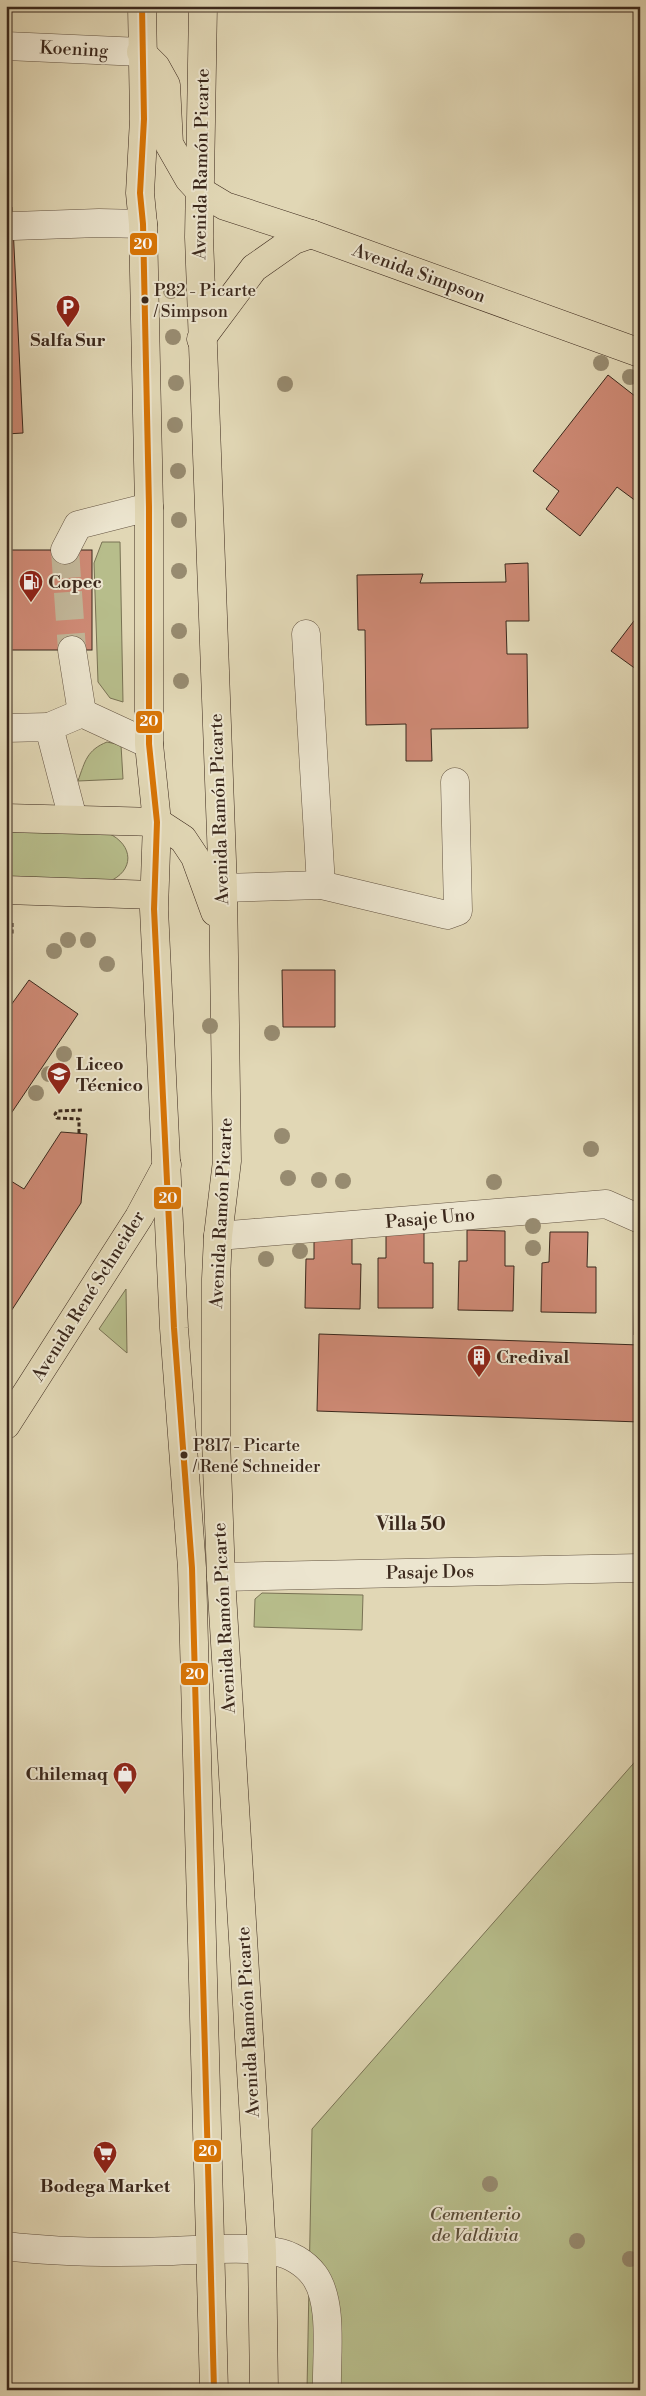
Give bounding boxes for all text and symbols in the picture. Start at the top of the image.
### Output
street label: Koening [39,36,110,63]
street label: Avenida Ramón Picarte [188,68,215,261]
line badge: 20 [129,232,158,256]
text: 20 [134,236,152,254]
street label: Avenida Simpson [348,238,489,308]
place label: P82 - Picarte / Simpson [153,280,256,323]
parking icon: Salfa Sur [55,294,81,328]
marker: P82 - Picarte / Simpson [140,295,150,305]
place label: Salfa Sur [30,329,106,352]
fuel station icon: Copec [18,569,44,603]
place label: Copec [48,571,102,594]
line badge: 20 [135,710,163,734]
text: 20 [140,713,158,731]
street label: Avenida Ramón Picarte [205,713,234,906]
place label: Liceo Técnico [76,1053,143,1097]
school or university icon: Liceo Técnico [46,1061,72,1095]
street label: Avenida Ramón Picarte [205,1117,238,1310]
line badge: 20 [153,1186,182,1210]
text: 20 [159,1190,177,1208]
street label: Pasaje Uno [384,1203,476,1234]
street label: Avenida René Schneider [26,1207,150,1387]
building icon: Credival [466,1344,492,1378]
place label: Credival [496,1346,569,1369]
place label: P817 - Picarte / René Schneider [192,1435,320,1478]
marker: P817 - Picarte / René Schneider [179,1450,189,1460]
district label: Villa 50 [375,1512,446,1536]
street label: Avenida Ramón Picarte [208,1522,241,1715]
street label: Pasaje Dos [386,1560,474,1585]
line badge: 20 [180,1662,209,1686]
text: 20 [186,1666,204,1684]
shop icon: Chilemaq [112,1761,138,1795]
place label: Chilemaq [25,1763,108,1786]
street label: Avenida Ramón Picarte [232,1926,265,2119]
line badge: 20 [193,2139,222,2163]
supermarket icon: Bodega Market [92,2140,118,2174]
text: 20 [199,2143,217,2161]
place label: Bodega Market [40,2175,171,2198]
park label: Cementerio de Valdivia [429,2203,521,2247]

